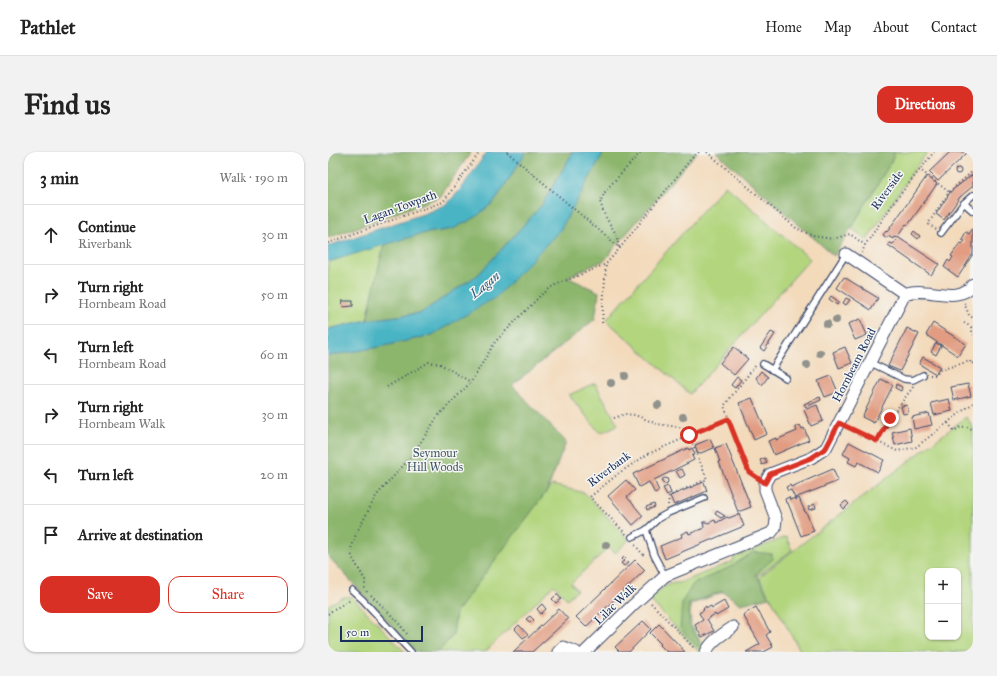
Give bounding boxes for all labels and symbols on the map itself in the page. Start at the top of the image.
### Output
street label: Riverside [868,168,906,212]
street label: Lagan Towpath [362,187,439,228]
water label: Lagan [466,268,503,302]
street label: Hornbeam Road [829,326,879,404]
route end [881,409,899,427]
route start [680,426,698,444]
park label: Seymour Hill Woods [407,446,463,474]
street label: Riverbank [585,448,633,490]
street label: Lilac Walk [591,580,639,627]
scale bar [340,624,423,643]

